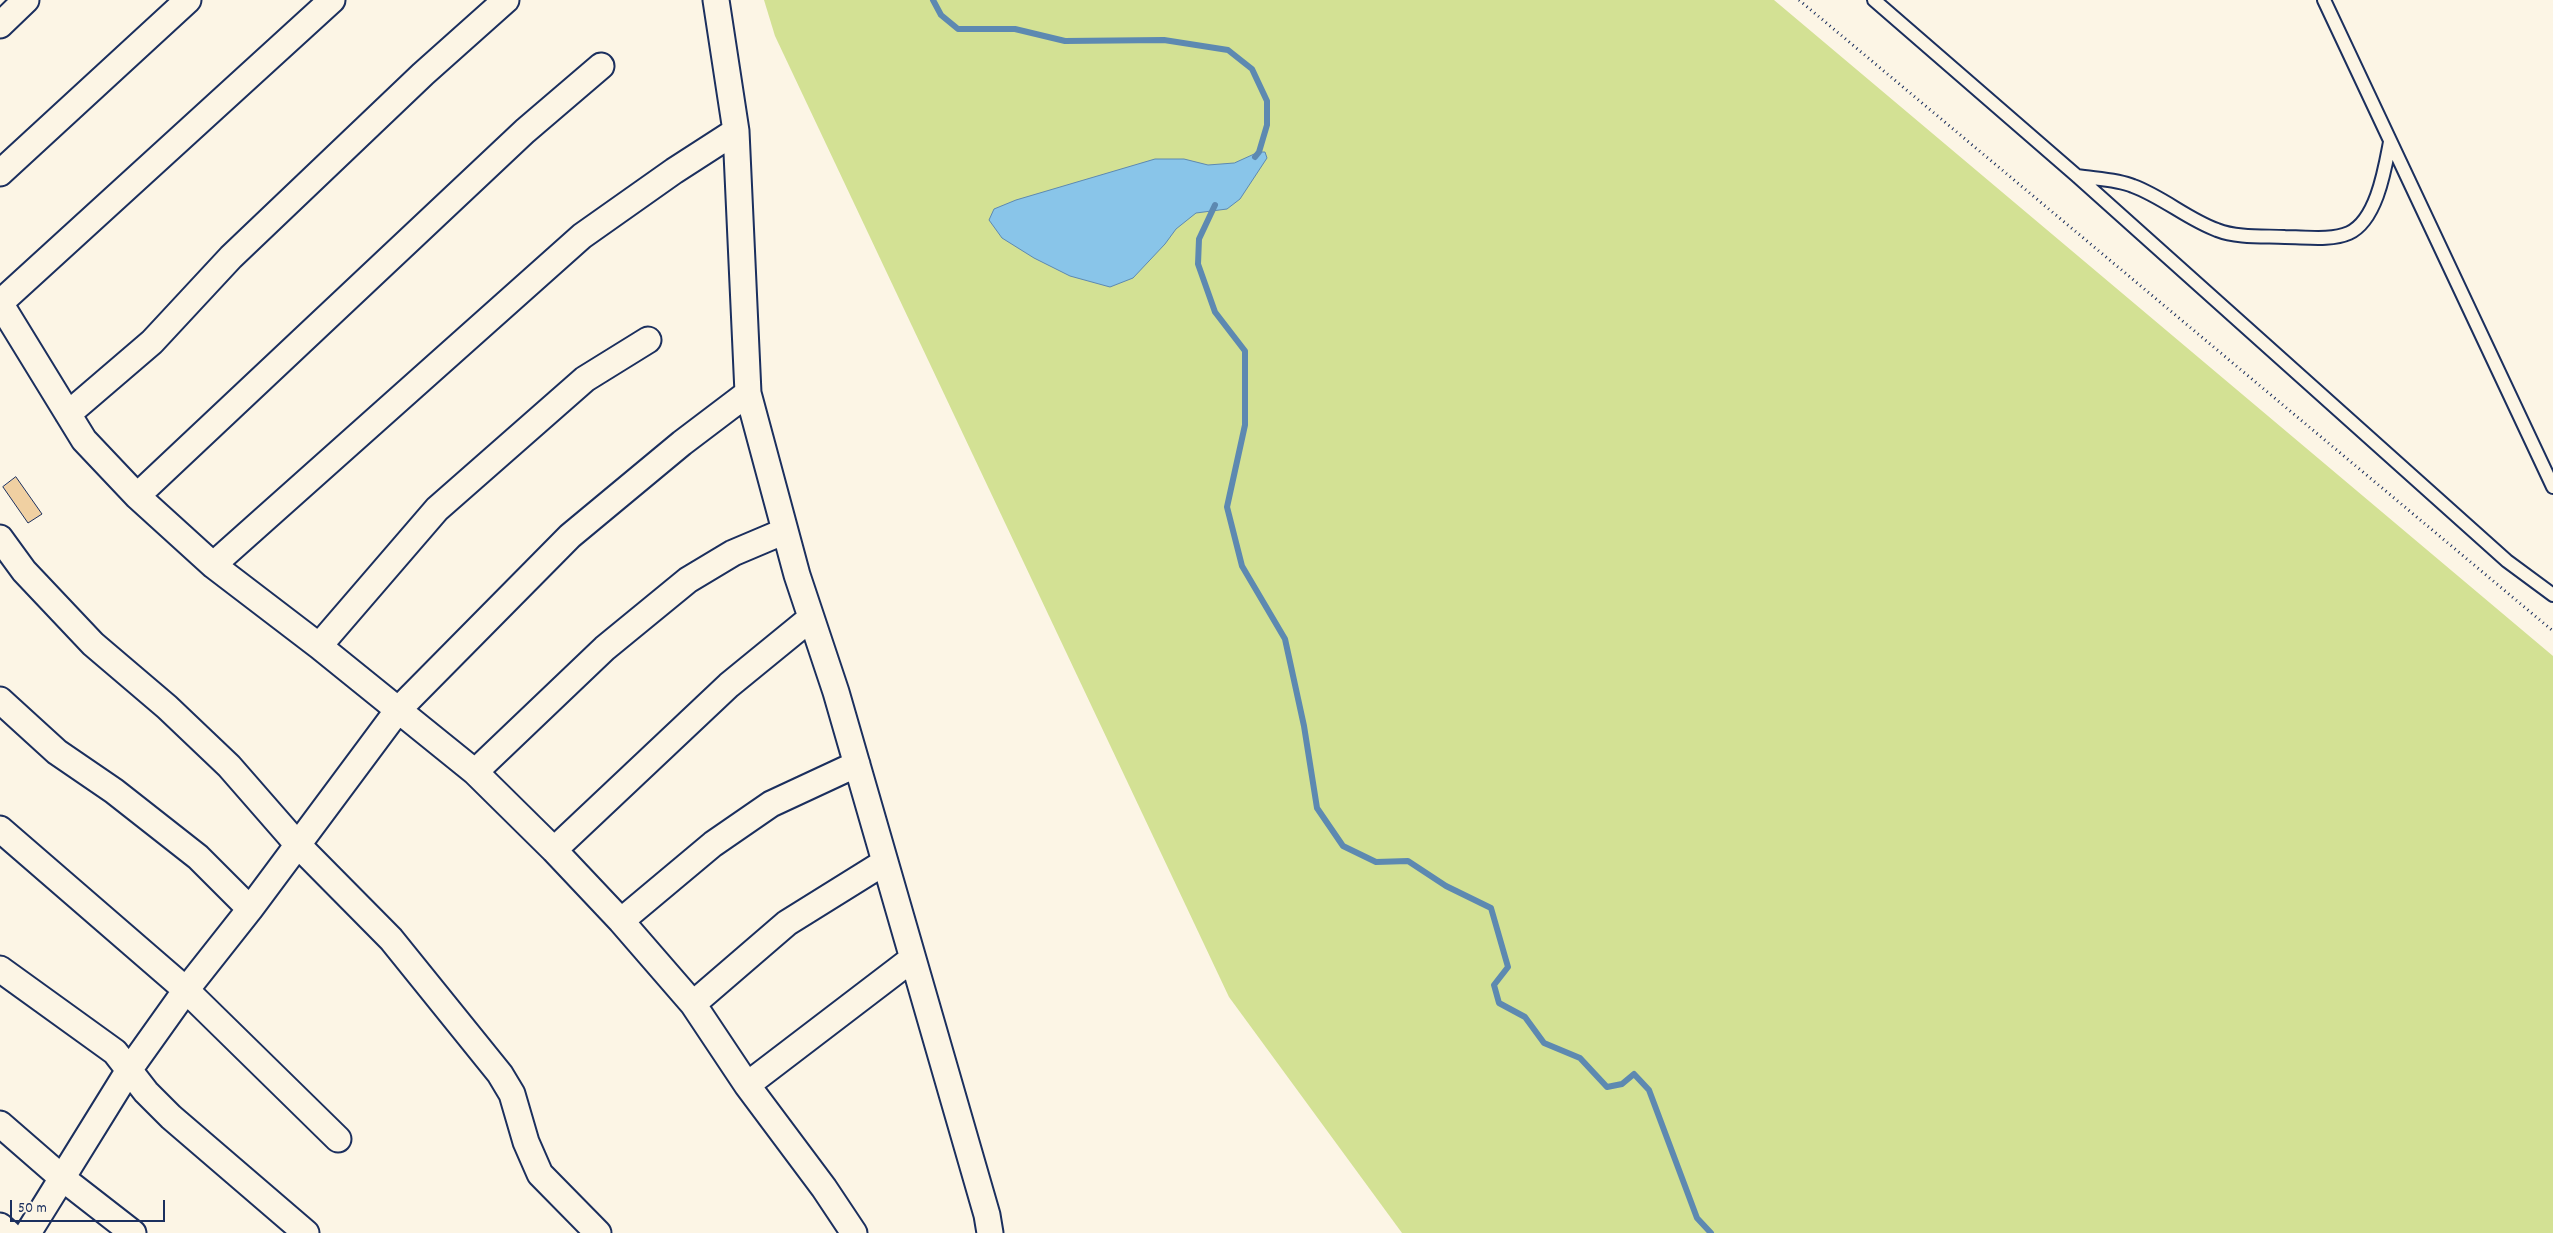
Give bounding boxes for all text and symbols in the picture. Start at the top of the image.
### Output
scale bar [12,1190,168,1222]
text: 50 m [18,1198,47,1220]

